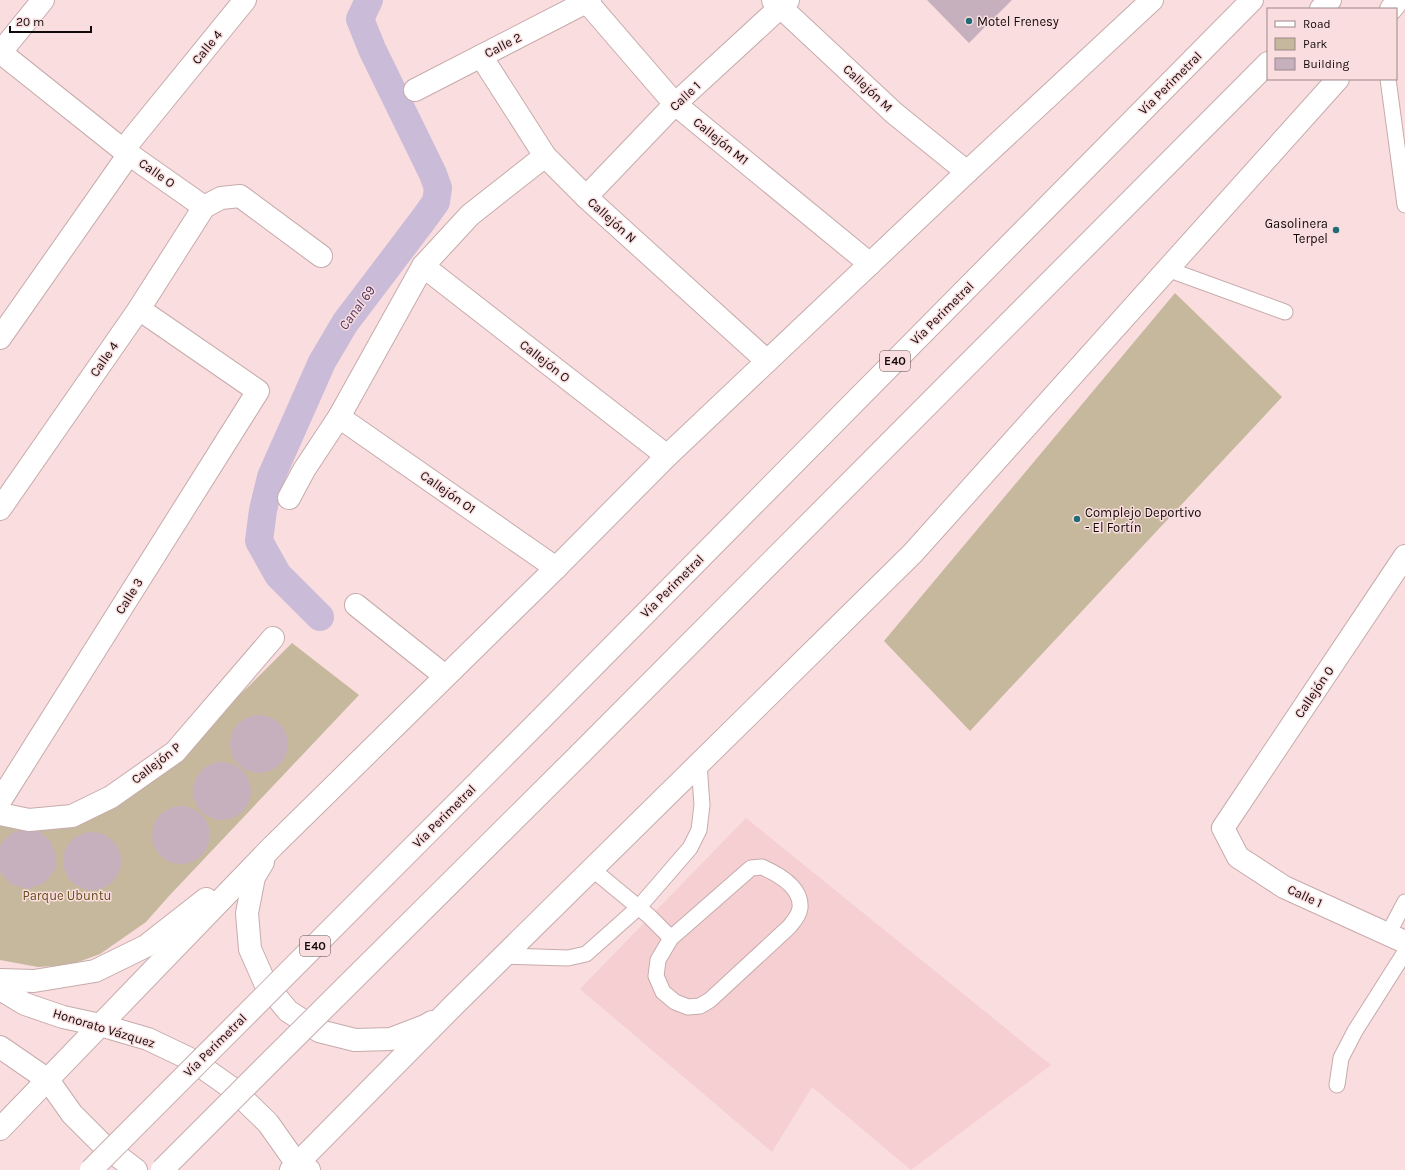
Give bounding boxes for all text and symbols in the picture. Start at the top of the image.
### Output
scale bar [10,8,91,34]
legend [1267,8,1397,80]
place label: Motel Frenesy [977,14,1059,29]
text: 20 m [16,15,44,29]
marker: Motel Frenesy [964,16,974,26]
text: Road [1303,17,1331,31]
street label: Calle 4 [189,27,225,67]
street label: Calle 2 [482,29,524,61]
text: Park [1303,37,1328,51]
street label: Vía Perimetral [1135,48,1205,118]
text: Building [1303,57,1350,71]
street label: Callejón M [840,61,896,115]
street label: Calle 1 [667,78,703,114]
street label: Callejón M1 [690,114,752,168]
street label: Calle O [136,155,178,191]
street label: Callejón N [585,194,639,246]
place label: Gasolinera Terpel [1265,216,1328,246]
marker: Gasolinera Terpel [1331,225,1341,235]
street label: Vía Perimetral [907,278,977,348]
water label: Canal 69 [335,282,379,333]
street label: Callejón O [517,337,573,385]
street label: Calle 4 [87,339,121,379]
road number: E40 [880,351,910,371]
street label: Callejón O1 [418,468,478,516]
place label: Complejo Deportivo - El Fortín [1085,505,1201,535]
marker: Complejo Deportivo - El Fortín [1072,514,1082,524]
street label: Vía Perimetral [637,551,707,621]
street label: Calle 3 [112,575,146,617]
street label: Callejón 0 [1291,663,1337,721]
street label: Callejón P [128,739,184,787]
street label: Vía Perimetral [409,781,479,851]
street label: Calle 1 [1285,881,1325,911]
park label: Parque Ubuntu [23,888,111,904]
road number: E40 [300,936,330,956]
street label: Honorato Vázquez [51,1005,157,1052]
street label: Vía Perimetral [180,1010,250,1080]

